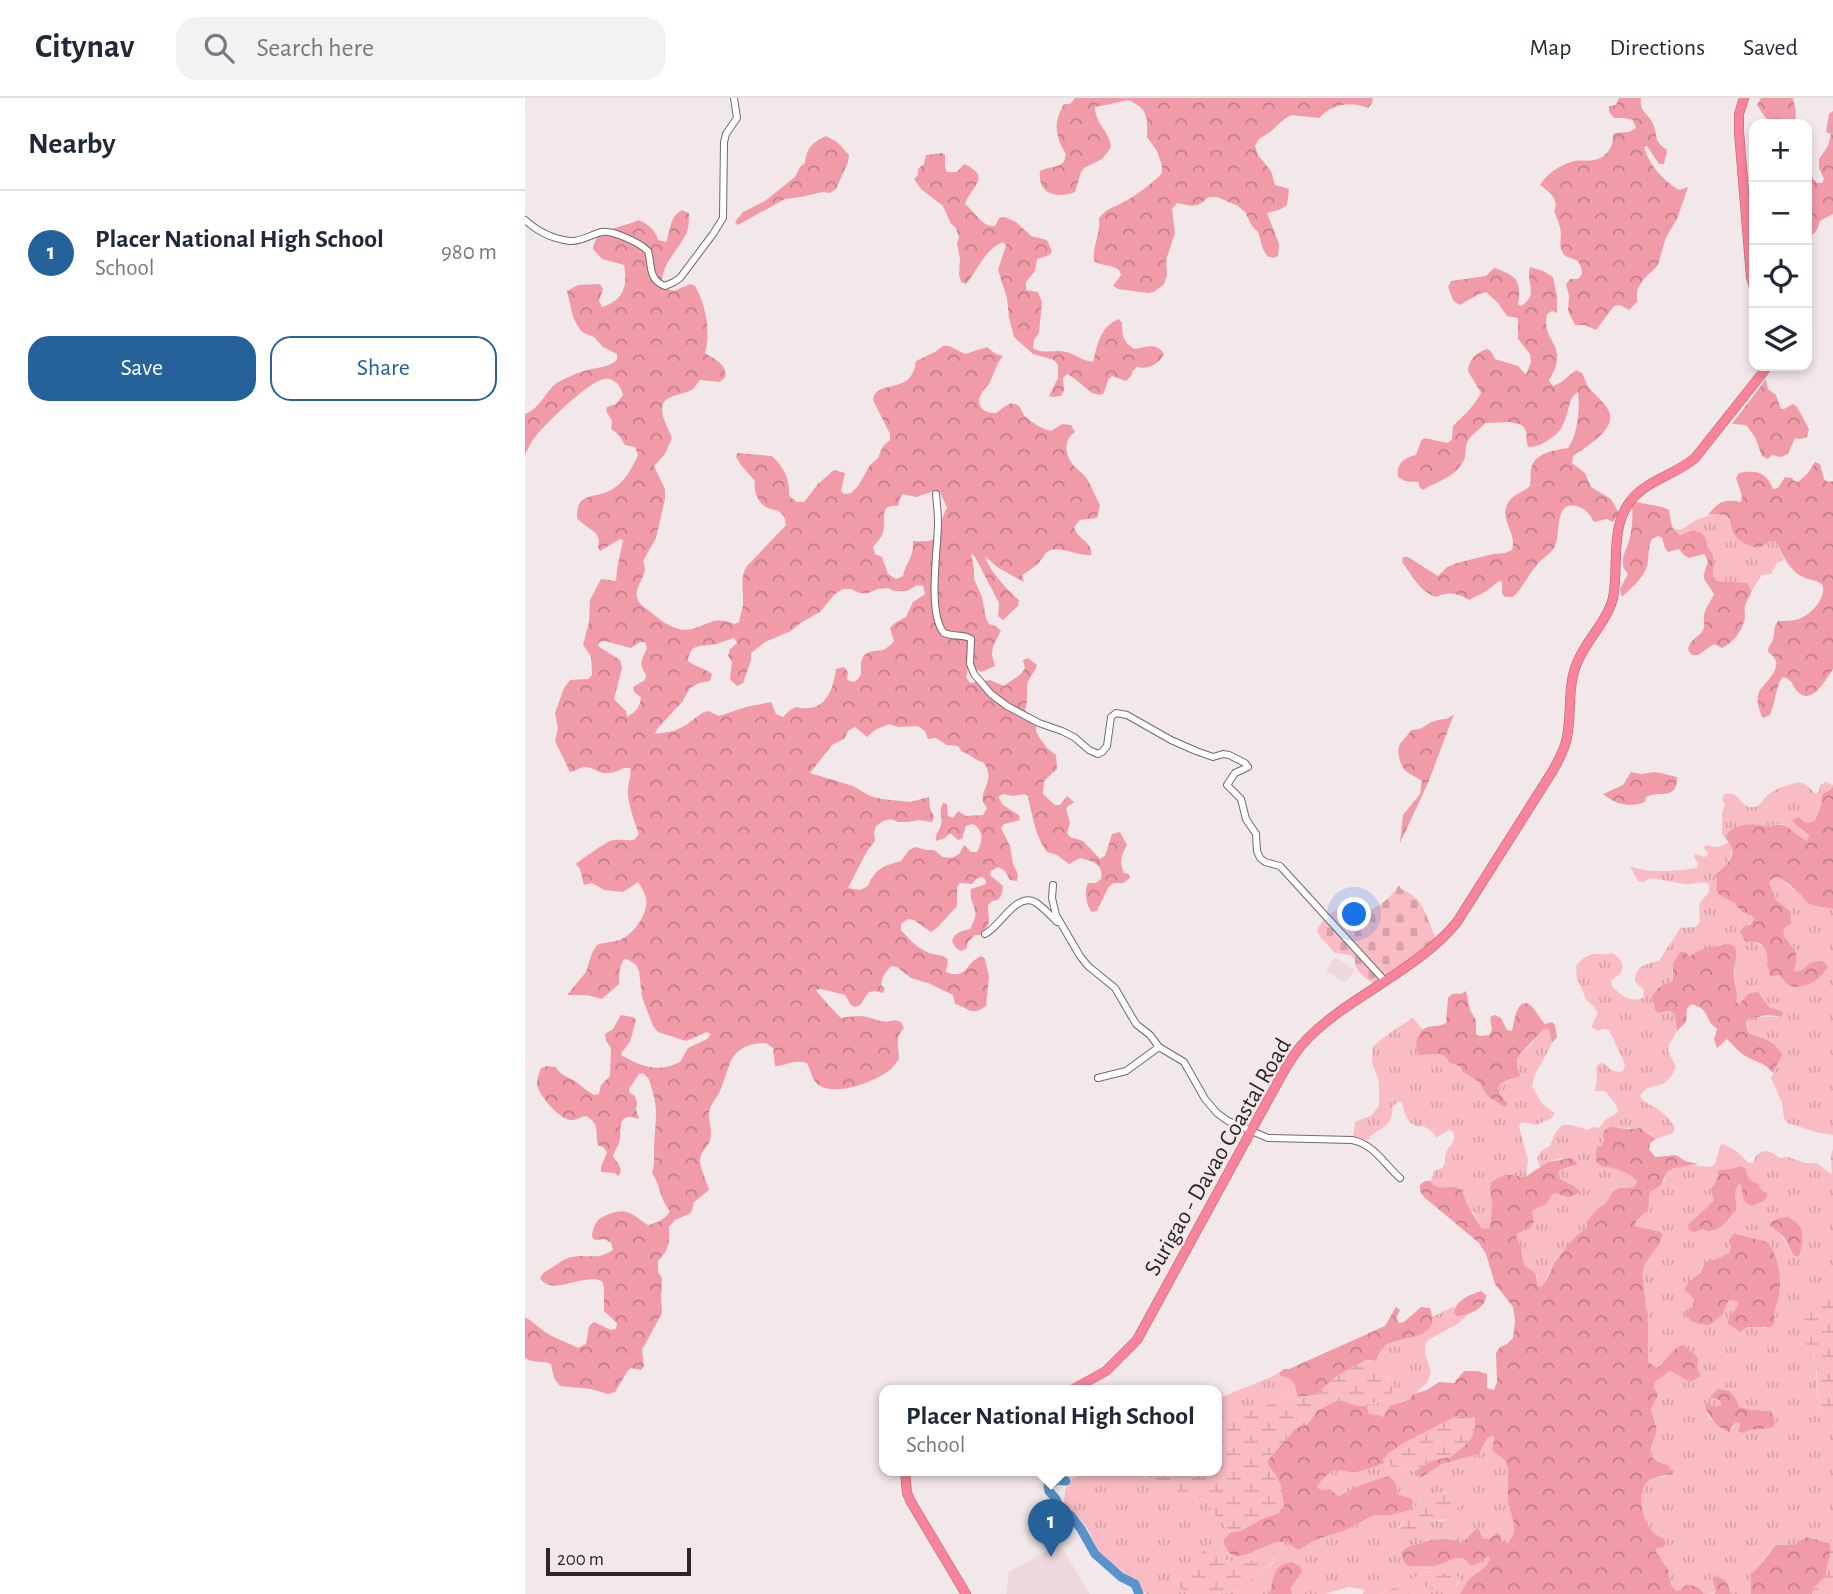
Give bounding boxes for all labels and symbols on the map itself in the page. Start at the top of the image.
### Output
your location [1337,897,1371,931]
street label: Surigao - Davao Coastal Road [1140,1034,1296,1280]
pin: 1 [1028,1499,1074,1557]
scale bar [546,1545,691,1577]

